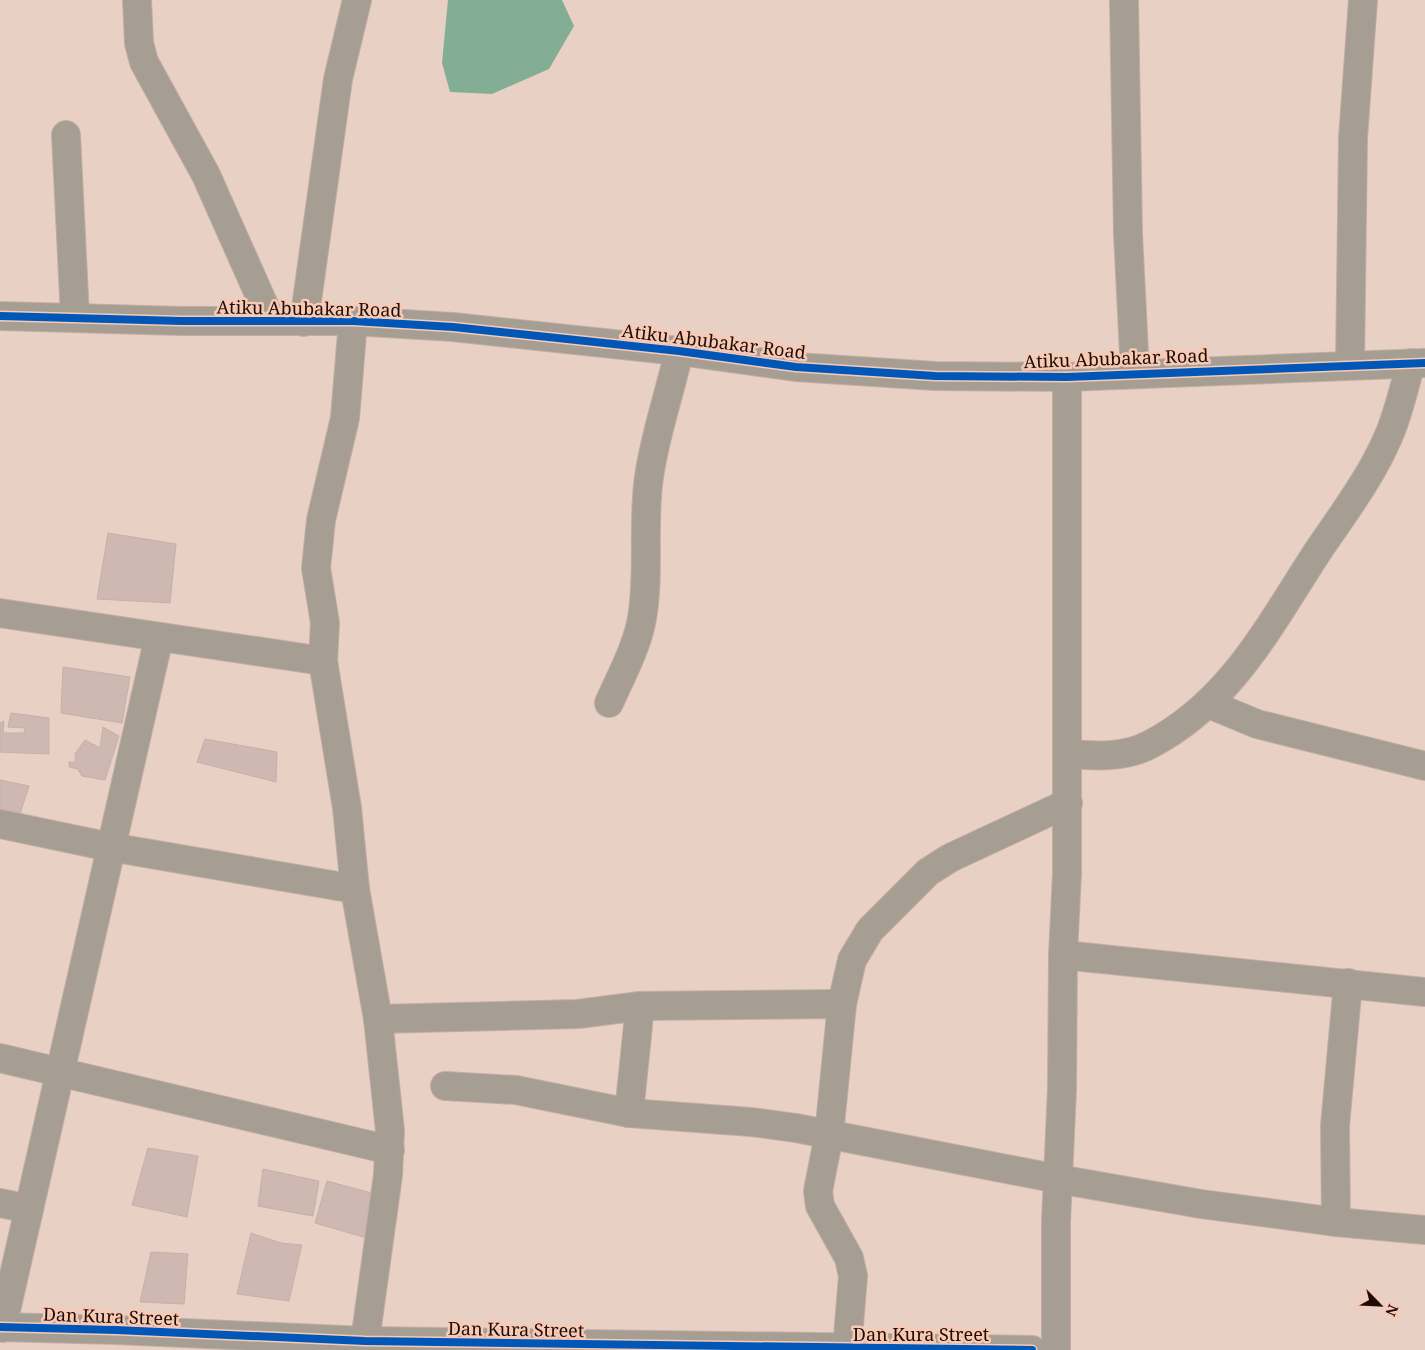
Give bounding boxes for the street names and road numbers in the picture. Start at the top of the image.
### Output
street label: Atiku Abubakar Road [216,294,402,322]
street label: Atiku Abubakar Road [621,318,807,364]
street label: Atiku Abubakar Road [1023,343,1209,373]
street label: Dan Kura Street [42,1302,180,1330]
street label: Dan Kura Street [448,1316,584,1342]
street label: Dan Kura Street [853,1322,989,1346]

